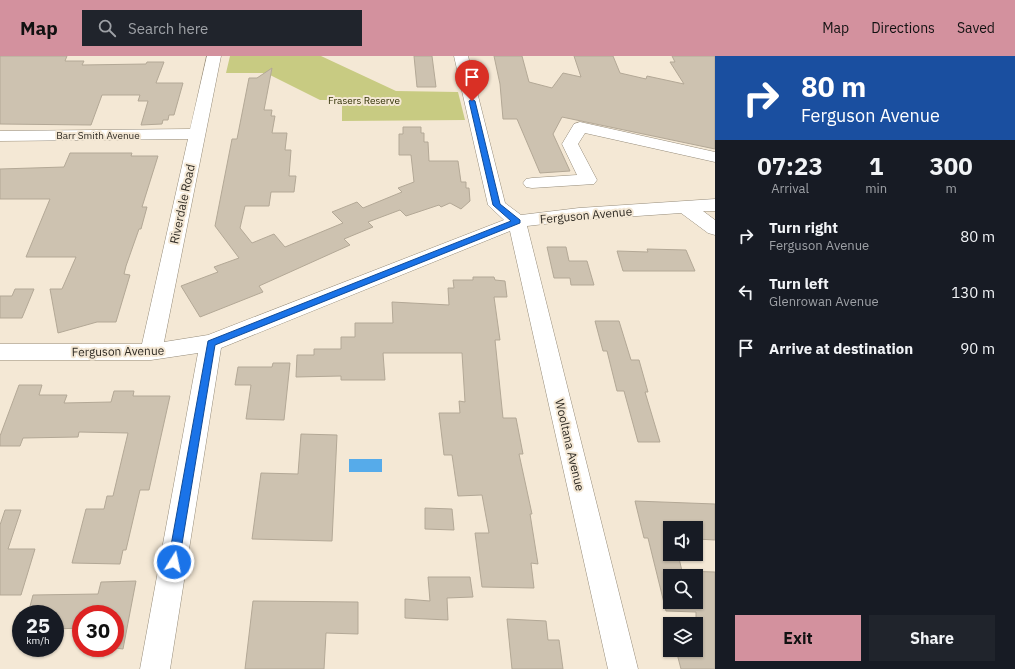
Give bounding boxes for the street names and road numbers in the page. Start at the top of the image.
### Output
street label: Barr Smith Avenue [56,129,140,142]
street label: Riverdale Road [166,163,198,245]
street label: Ferguson Avenue [539,203,633,227]
street label: Ferguson Avenue [72,343,165,359]
street label: Wooltana Avenue [552,398,588,493]

